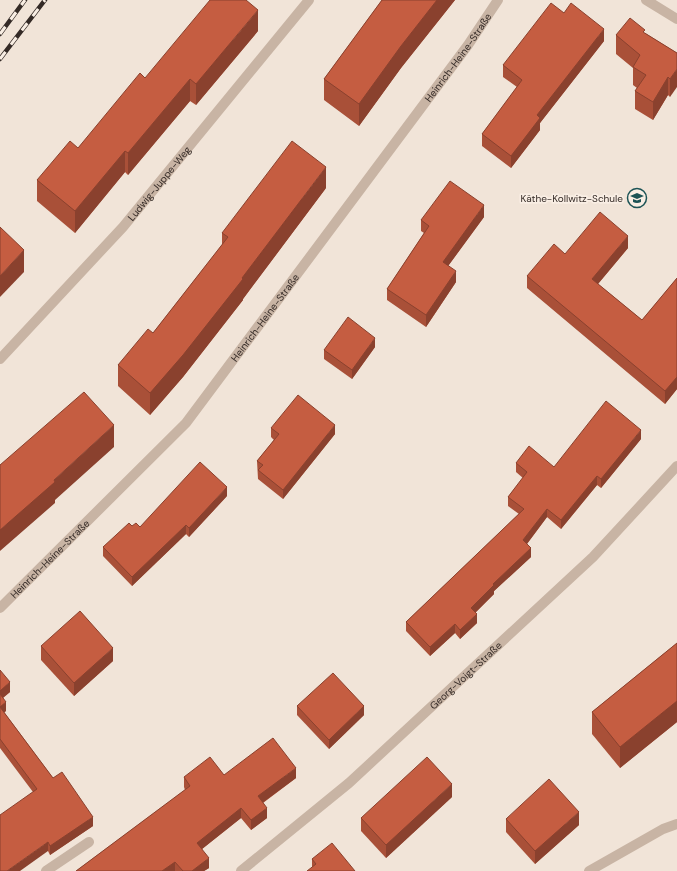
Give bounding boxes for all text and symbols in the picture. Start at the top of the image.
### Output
street label: Heinrich-Heine-Straße [422,10,495,105]
street label: Ludwig-Juppe-Weg [125,143,194,224]
school or university icon: Käthe-Kollwitz-Schule [626,187,648,209]
place label: Käthe-Kollwitz-Schule [521,192,623,205]
street label: Heinrich-Heine-Straße [228,271,302,364]
street label: Heinrich-Heine-Straße [8,517,93,601]
street label: Georg-Voigt-Straße [427,639,505,712]

